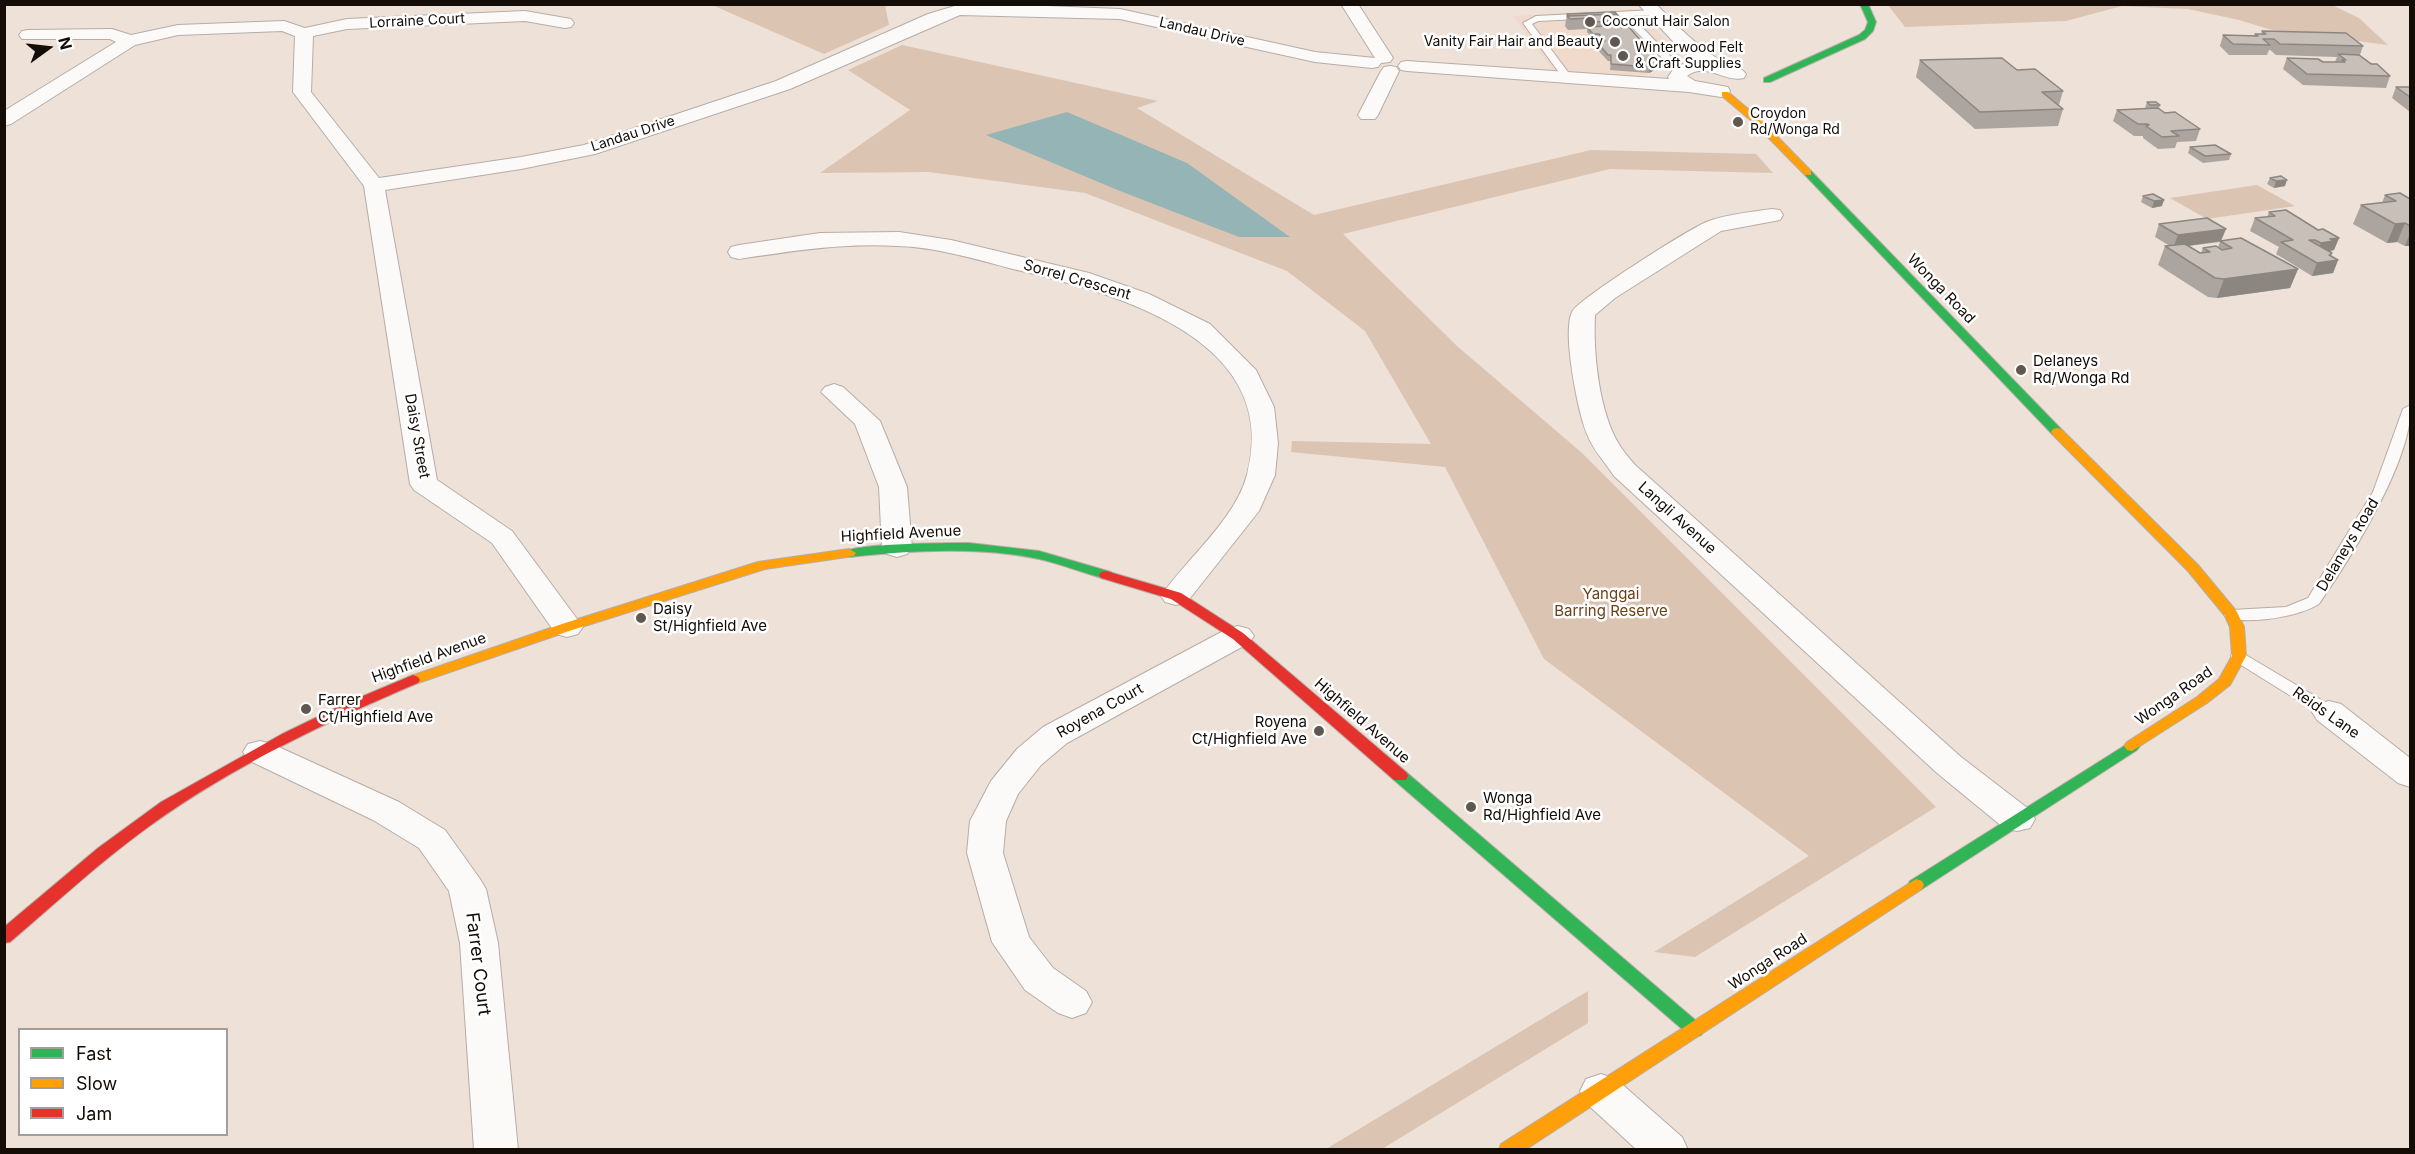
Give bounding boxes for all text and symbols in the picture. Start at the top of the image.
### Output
street label: Lorraine Court [369,10,465,32]
street label: Landau Drive [1158,14,1246,50]
place label: Coconut Hair Salon [1602,14,1730,30]
marker: Coconut Hair Salon [1583,15,1597,29]
north arrow [18,18,78,78]
place label: Vanity Fair Hair and Beauty [1424,34,1603,50]
text: N [54,35,77,52]
marker: Vanity Fair Hair and Beauty [1608,35,1622,49]
place label: Winterwood Felt & Craft Supplies [1635,40,1743,72]
marker: Winterwood Felt & Craft Supplies [1616,49,1630,63]
place label: Croydon Rd/Wonga Rd [1750,106,1840,138]
street label: Landau Drive [589,113,677,155]
marker: Croydon Rd/Wonga Rd [1731,115,1745,129]
street label: Wonga Road [1903,250,1979,328]
street label: Sorrel Crescent [1021,256,1133,304]
place label: Delaneys Rd/Wonga Rd [2033,352,2129,387]
marker: Delaneys Rd/Wonga Rd [2014,363,2028,377]
street label: Daisy Street [401,392,433,480]
street label: Langli Avenue [1634,478,1720,558]
street label: Delaneys Road [2313,495,2383,595]
street label: Highfield Avenue [840,522,962,546]
park label: Yanggai Barring Reserve [1554,585,1668,620]
place label: Daisy St/Highfield Ave [653,600,767,635]
marker: Daisy St/Highfield Ave [634,611,648,625]
street label: Highfield Avenue [369,629,489,687]
street label: Wonga Road [2132,663,2216,729]
street label: Highfield Avenue [1311,675,1413,767]
street label: Royena Court [1054,680,1146,742]
street label: Reids Lane [2289,683,2363,743]
place label: Farrer Ct/Highfield Ave [318,691,433,726]
marker: Farrer Ct/Highfield Ave [299,702,313,716]
place label: Royena Ct/Highfield Ave [1192,713,1307,748]
marker: Royena Ct/Highfield Ave [1312,724,1326,738]
place label: Wonga Rd/Highfield Ave [1483,789,1601,824]
marker: Wonga Rd/Highfield Ave [1464,800,1478,814]
street label: Farrer Court [461,911,495,1017]
street label: Wonga Road [1725,930,1811,994]
legend [18,1028,228,1136]
text: Fast [76,1043,112,1064]
text: Slow [76,1073,117,1094]
text: Jam [76,1103,112,1124]

